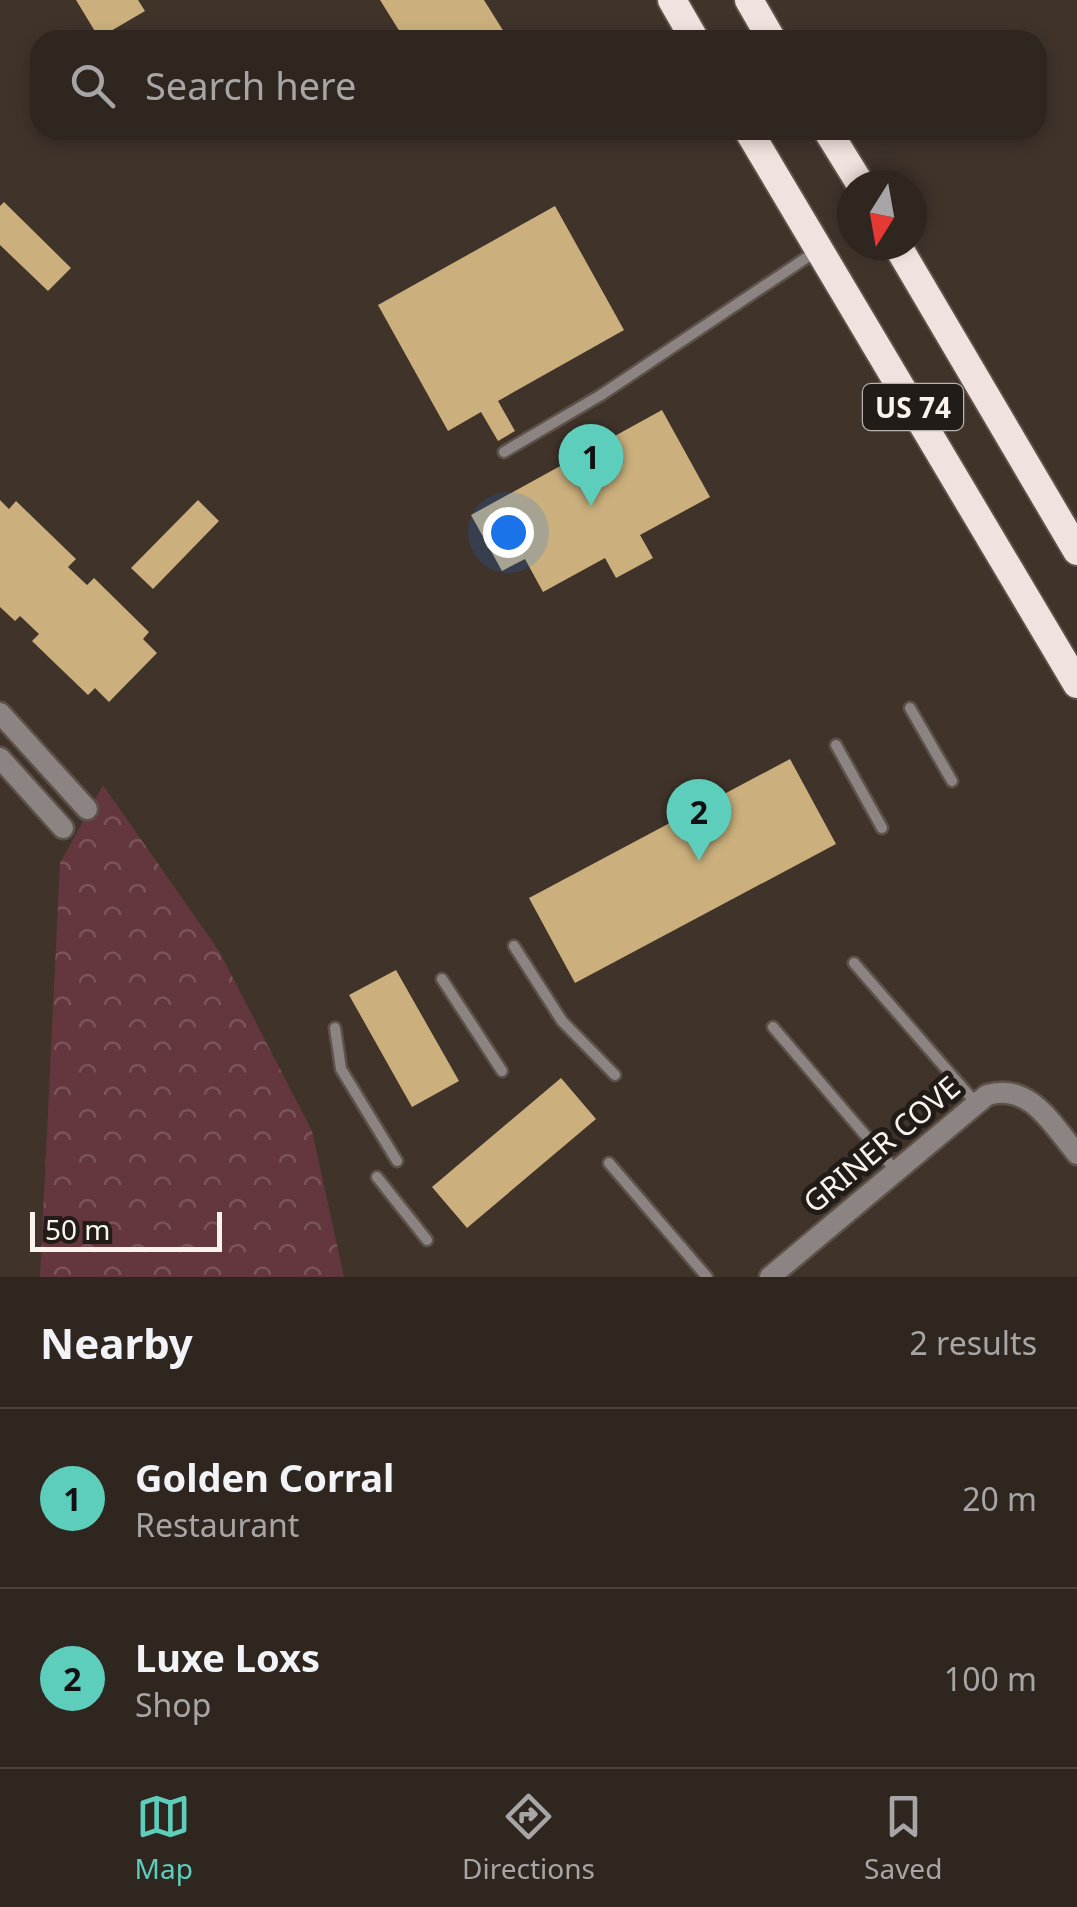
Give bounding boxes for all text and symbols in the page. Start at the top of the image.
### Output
search box [30,30,1047,140]
icon: search [65,58,120,113]
text: Search here [145,59,356,111]
north arrow [837,170,927,260]
road number: US 74 [863,384,963,430]
pin: 1 [558,424,624,506]
your location [483,507,534,558]
pin: 2 [666,778,732,861]
street label: GRINER COVE [794,1066,968,1222]
scale bar [30,1207,222,1252]
text: 50 m [45,1210,111,1248]
text: Nearby [40,1314,193,1371]
text: 2 results [910,1321,1037,1364]
text: Golden Corral [135,1451,394,1503]
text: 1 [63,1477,82,1520]
text: 20 m [962,1477,1037,1520]
text: Restaurant [135,1503,299,1546]
text: Luxe Loxs [135,1631,320,1683]
text: 2 [63,1657,82,1700]
text: 100 m [944,1657,1037,1700]
text: Shop [135,1683,211,1726]
tab: Map [135,1789,193,1887]
tab: Directions [462,1789,595,1887]
tab: Saved [864,1789,942,1887]

